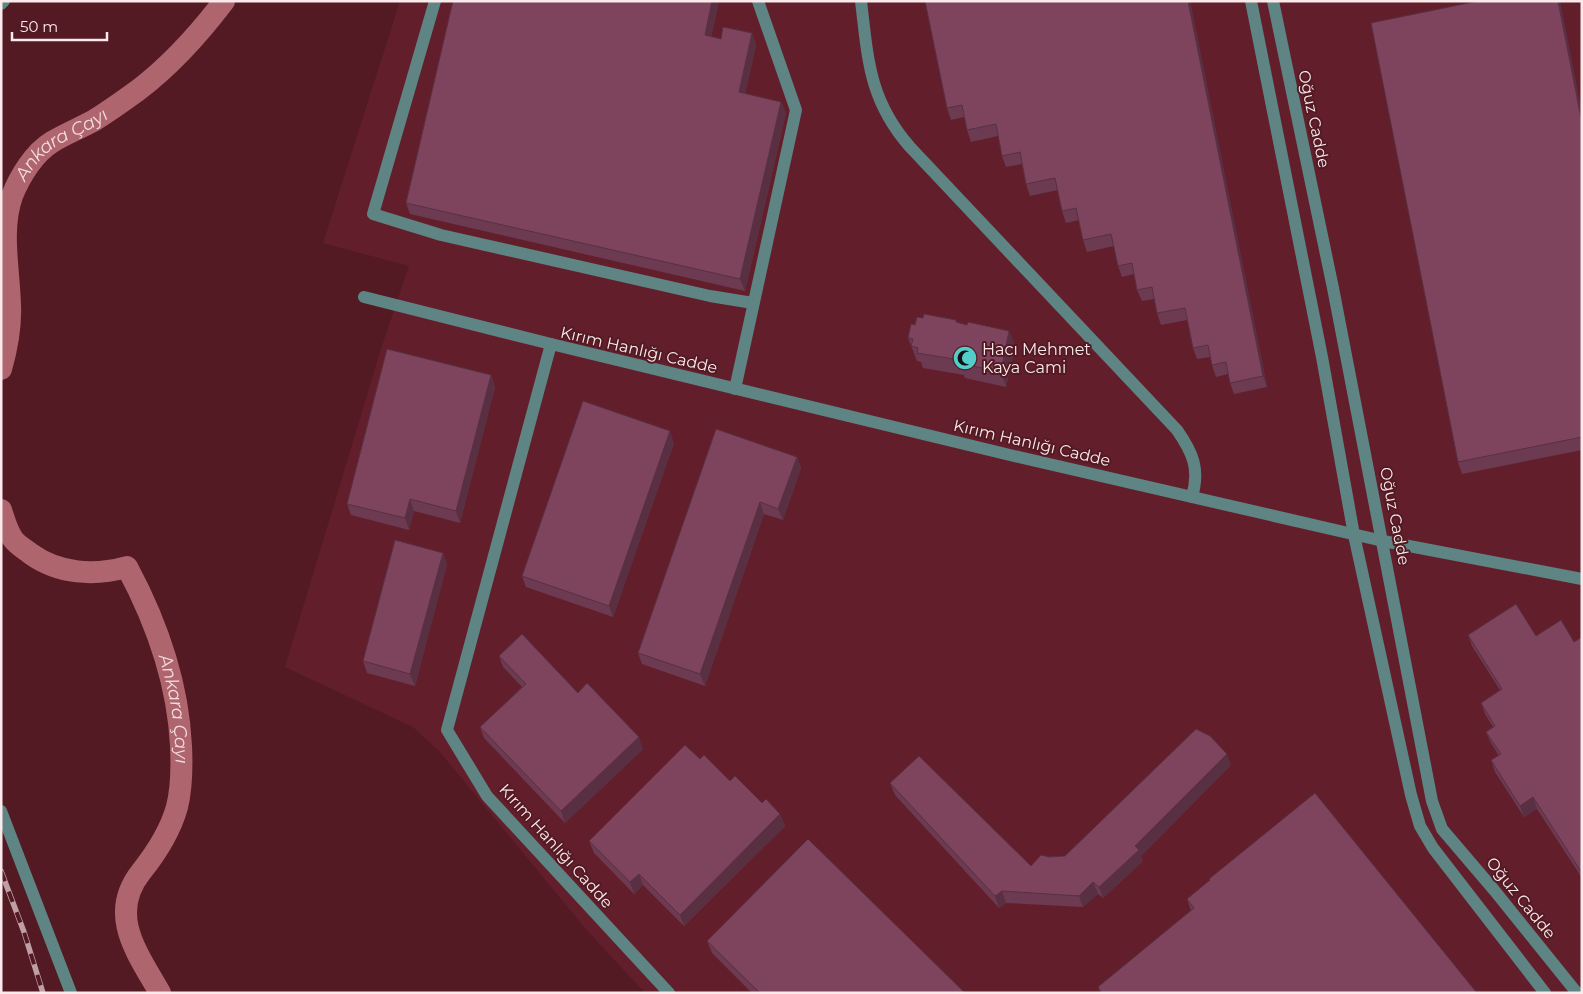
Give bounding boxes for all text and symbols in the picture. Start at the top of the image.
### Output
scale bar [12,10,108,42]
text: 50 m [20,17,58,36]
street label: Oğuz Cadde [1294,68,1334,170]
water label: Ankara Çayı [10,104,112,185]
street label: Kırım Hanlığı Cadde [559,323,719,377]
place label: Hacı Mehmet Kaya Cami [982,340,1091,377]
mosque icon: Hacı Mehmet Kaya Cami [952,345,978,371]
street label: Kırım Hanlığı Cadde [952,416,1112,470]
street label: Oğuz Cadde [1376,465,1414,567]
water label: Ankara Çayı [154,651,193,764]
street label: Kırım Hanlığı Cadde [495,780,617,912]
street label: Oğuz Cadde [1482,853,1560,943]

